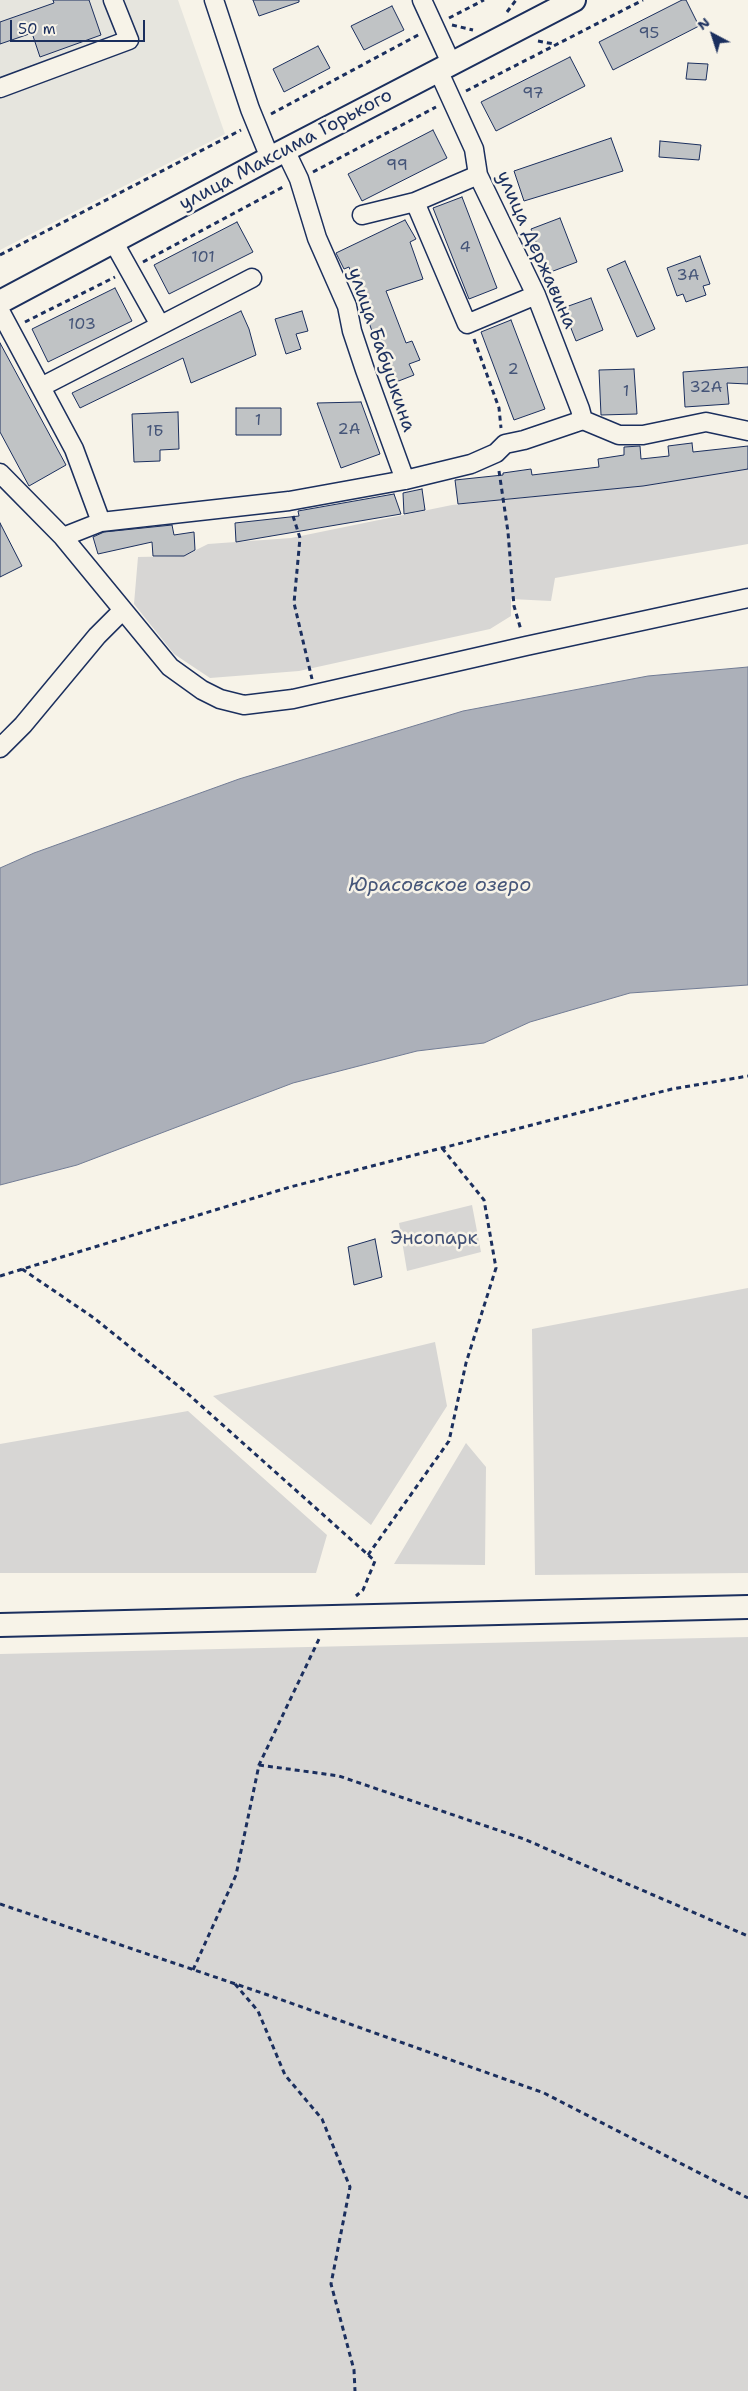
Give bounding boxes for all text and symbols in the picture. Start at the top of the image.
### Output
scale bar [12,10,148,42]
north arrow [688,10,738,60]
text: N [693,13,713,34]
text: 50 m [18,19,56,39]
house number: 95 [639,24,659,44]
street label: улица Максима Горького [176,84,396,216]
house number: 97 [522,84,544,104]
house number: 99 [386,156,408,176]
street label: улица Державина [491,168,581,332]
house number: 4 [459,238,471,258]
house number: 101 [191,248,215,268]
street label: улица Бабушкина [342,265,420,435]
house number: 3А [677,266,699,286]
house number: 103 [68,315,96,335]
house number: 2 [507,360,519,380]
house number: 32А [690,378,722,398]
house number: 1 [623,382,629,402]
house number: 1 [255,411,261,431]
house number: 2А [338,420,360,440]
house number: 1Б [146,422,164,442]
water label: Юрасовское озеро [349,874,531,898]
park label: Энсопарк [390,1228,478,1250]

